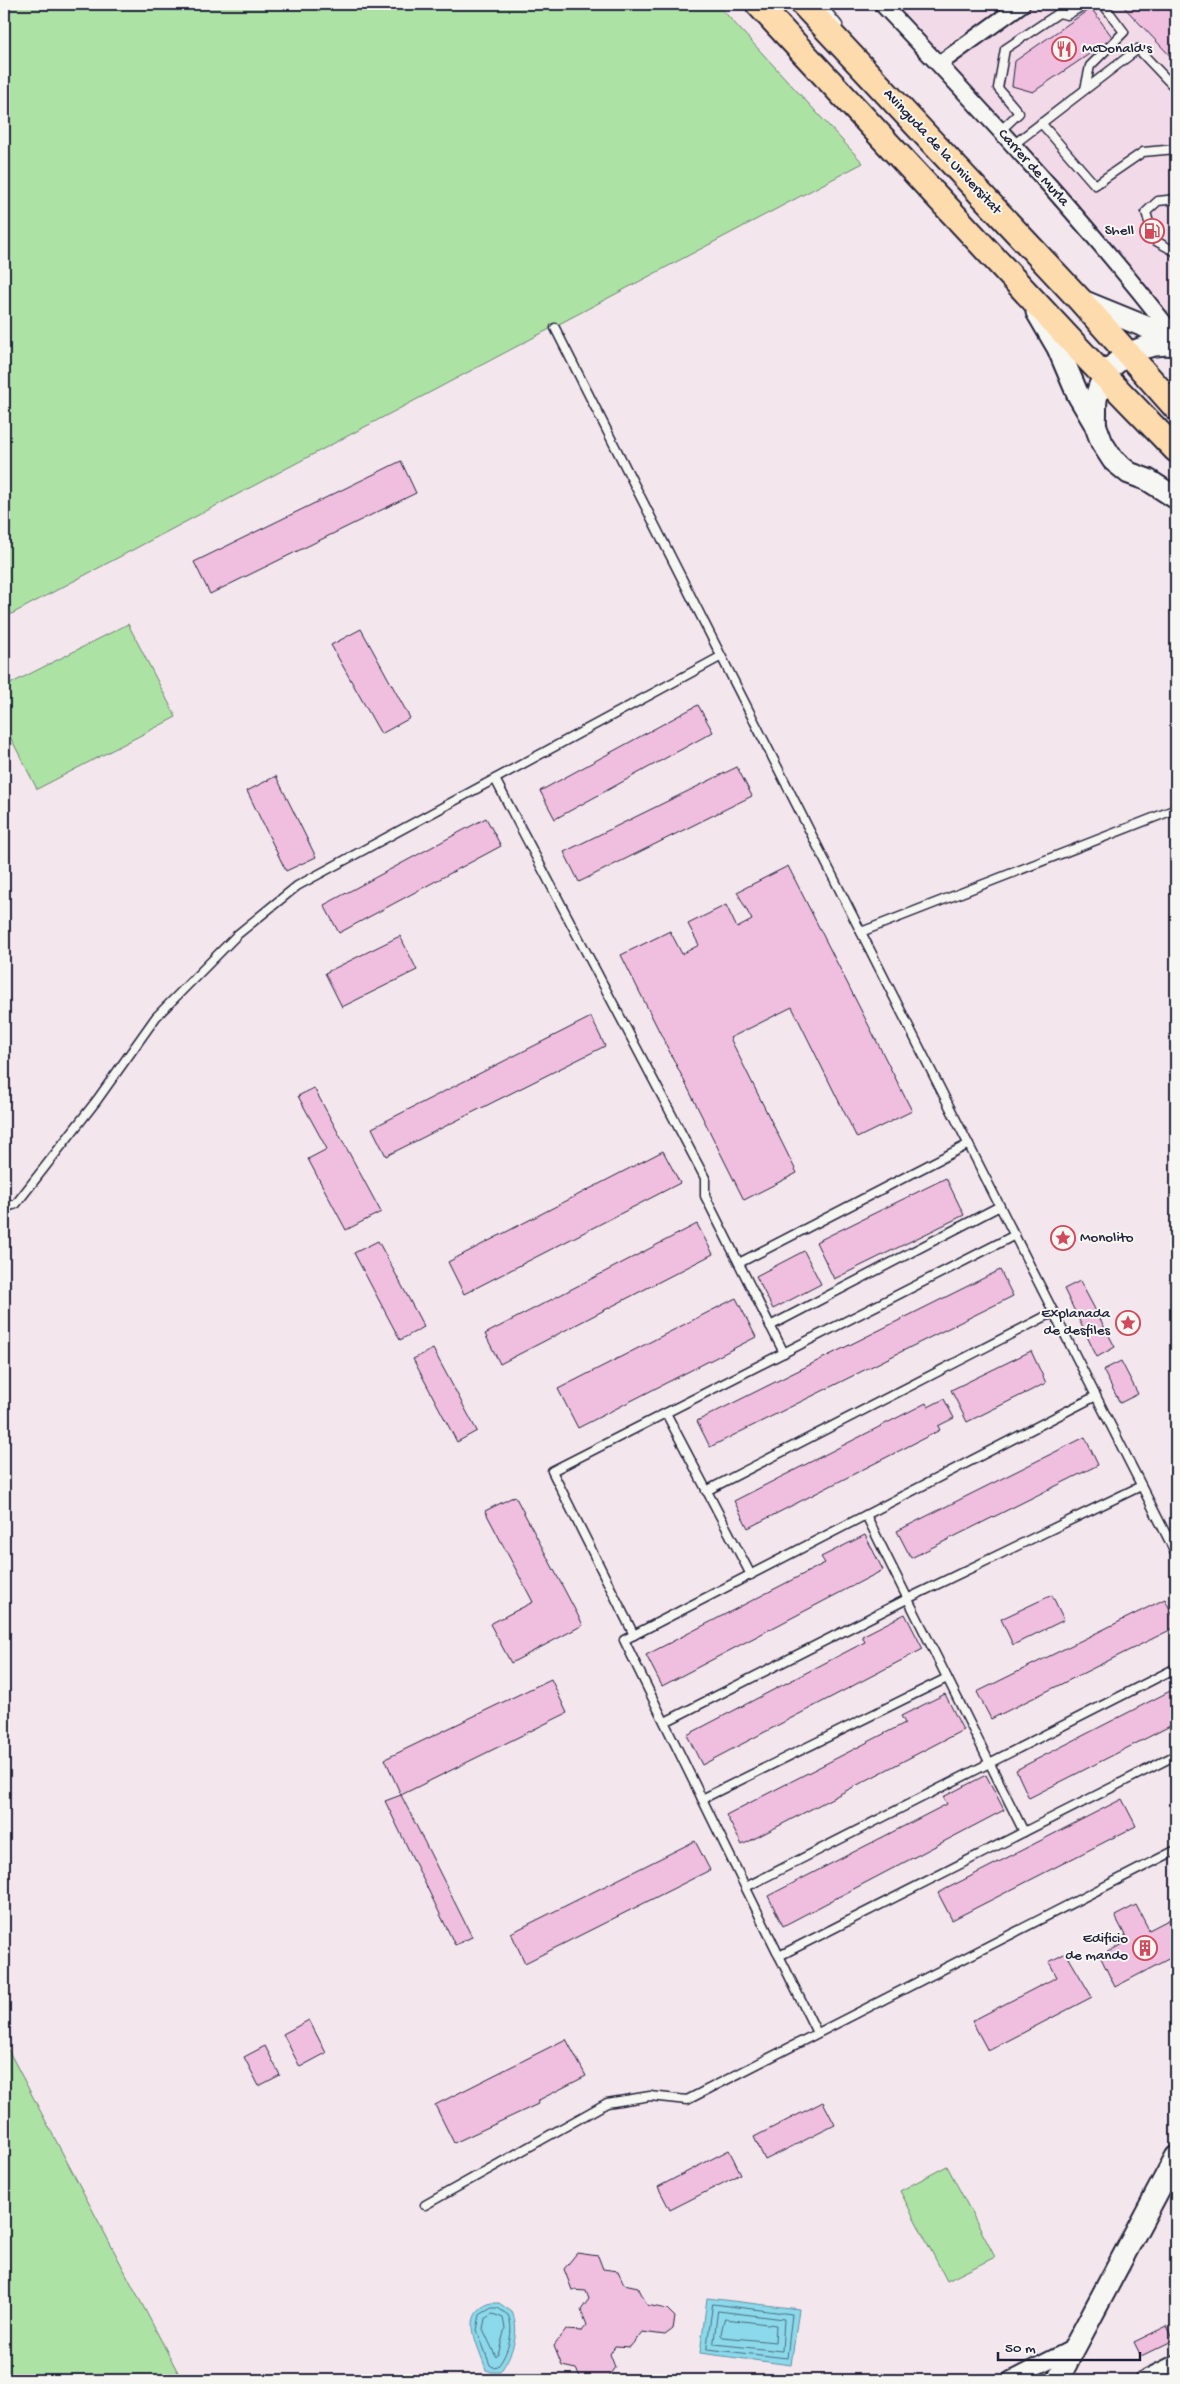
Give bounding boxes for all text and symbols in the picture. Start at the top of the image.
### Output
restaurant icon: McDonald's [1051,36,1077,62]
place label: McDonald's [1082,40,1152,58]
street label: Avinguda de la Universitat [879,85,1006,220]
street label: Carrer de Murla [993,126,1073,211]
fuel station icon: Shell [1139,218,1165,244]
place label: Shell [1105,222,1134,240]
place icon: Monolito [1050,1225,1076,1251]
place label: Monolito [1080,1229,1134,1247]
place label: Explanada de desfiles [1041,1305,1111,1340]
place icon: Explanada de desfiles [1115,1310,1141,1336]
place label: Edificio de mando [1065,1930,1128,1965]
building icon: Edificio de mando [1132,1935,1158,1961]
scale bar [998,2329,1140,2361]
text: 50 m [1005,2340,1036,2358]

